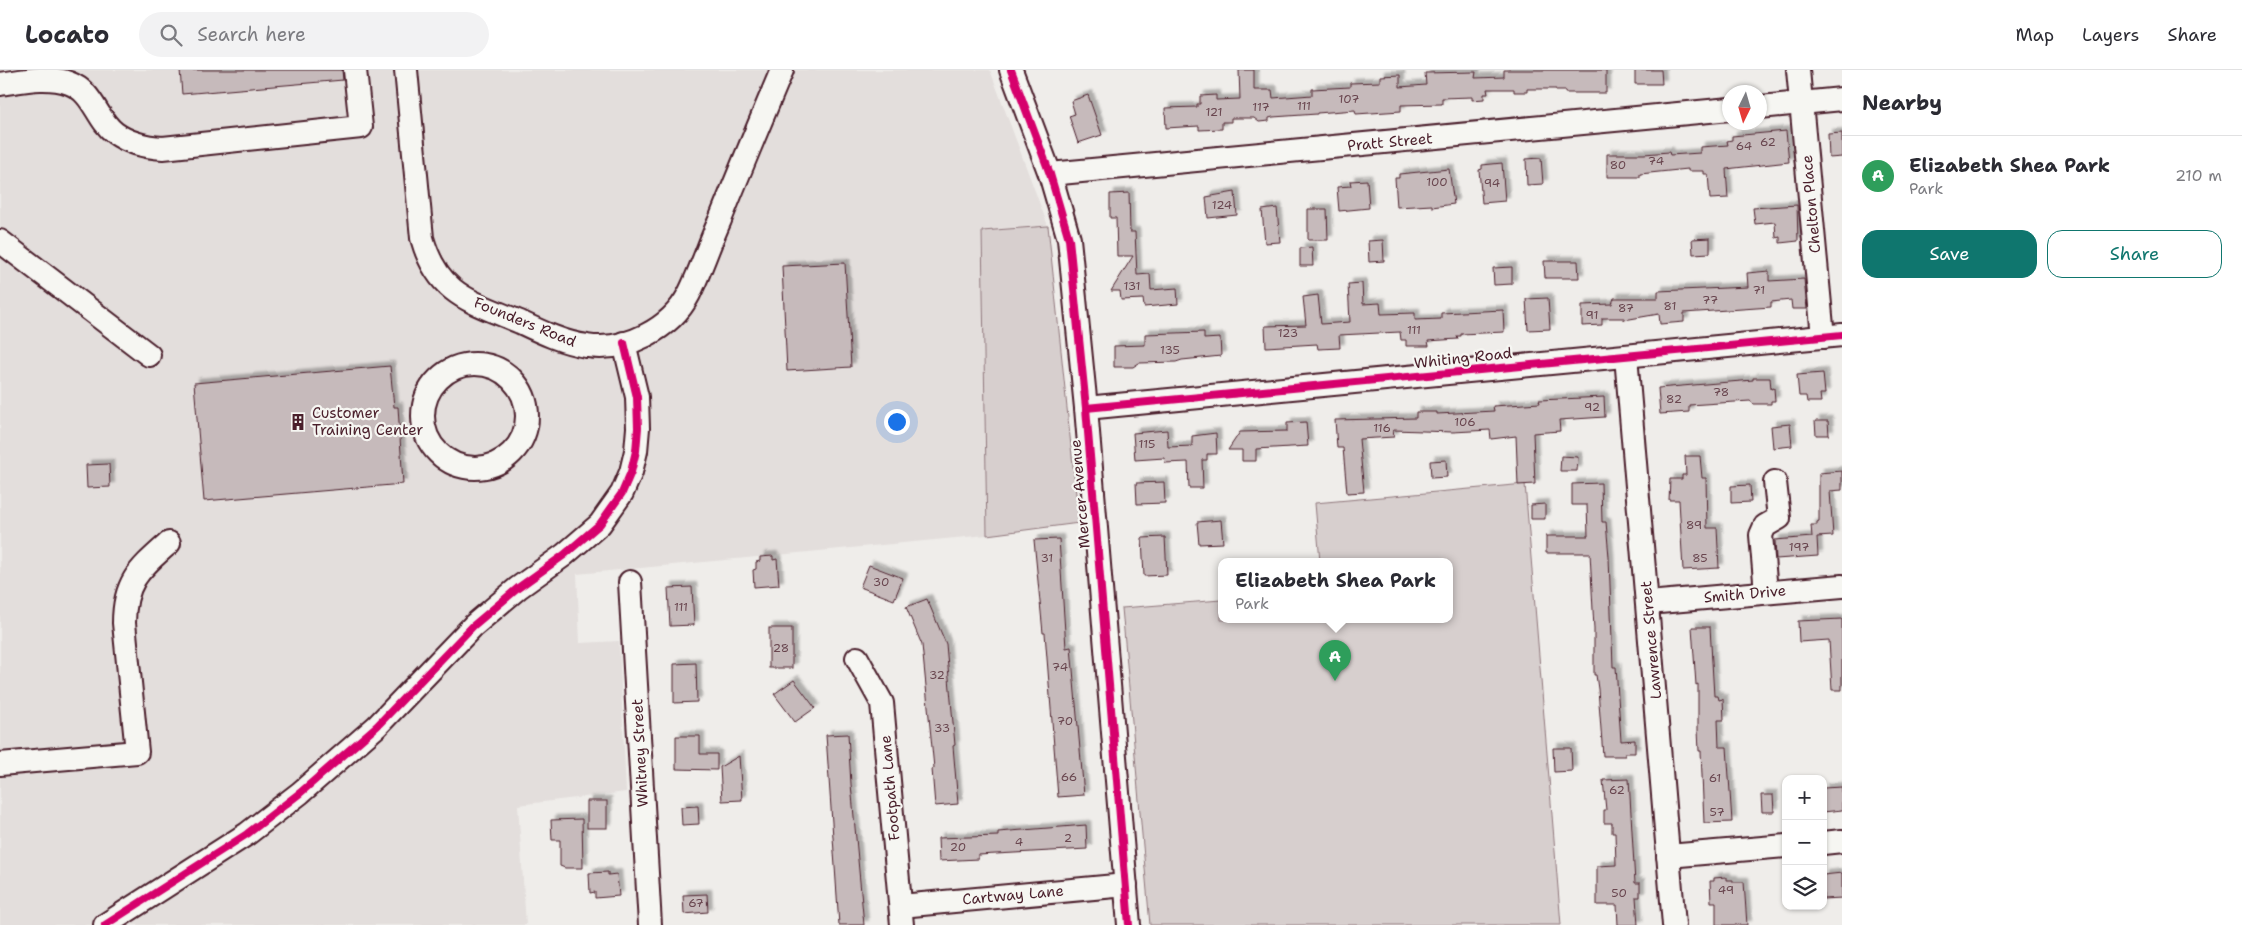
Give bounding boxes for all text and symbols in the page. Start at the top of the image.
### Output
search box [139,12,489,57]
text: Locato [25,19,109,51]
icon: search [157,21,185,49]
text: Search here [197,22,306,47]
text: Map [2016,23,2054,47]
text: Layers [2082,23,2139,47]
text: Share [2167,23,2217,47]
north arrow [1722,85,1767,130]
text: Nearby [1862,89,1942,117]
house number: 107 [1339,91,1359,107]
house number: 111 [1297,98,1311,114]
house number: 117 [1252,99,1270,115]
house number: 121 [1205,104,1223,120]
street label: Pratt Street [1346,128,1434,156]
house number: 62 [1760,134,1776,150]
house number: 64 [1736,138,1752,154]
house number: 74 [1648,153,1664,169]
text: Elizabeth Shea Park [1909,153,2110,178]
street label: Chelton Place [1797,154,1825,254]
house number: 80 [1610,157,1626,173]
text: A [1872,165,1884,186]
text: 210 m [2175,165,2222,186]
house number: 100 [1426,174,1448,190]
house number: 94 [1484,175,1500,191]
text: Park [1909,178,1943,199]
house number: 124 [1212,197,1232,213]
button: Save [1862,230,2037,278]
button: Share [2047,230,2222,278]
house number: 131 [1123,278,1141,294]
house number: 71 [1753,282,1765,298]
street label: Founders Road [471,292,580,352]
house number: 77 [1702,292,1718,308]
house number: 81 [1664,298,1676,314]
house number: 87 [1618,300,1634,316]
house number: 91 [1585,307,1599,323]
house number: 111 [1407,322,1421,338]
house number: 123 [1278,325,1298,341]
house number: 135 [1160,342,1180,358]
street label: Whiting Road [1413,343,1514,373]
house number: 78 [1713,384,1729,400]
house number: 82 [1666,391,1682,407]
house number: 92 [1584,399,1600,415]
place label: Customer Training Center [312,403,423,440]
your location [884,409,910,435]
building icon: Customer Training Center [288,412,308,432]
house number: 106 [1454,414,1476,430]
house number: 116 [1373,420,1391,436]
house number: 115 [1139,436,1155,452]
street label: Mercer Avenue [1065,439,1095,549]
house number: 89 [1686,517,1702,533]
house number: 197 [1789,539,1809,555]
house number: 31 [1041,550,1053,566]
house number: 85 [1692,550,1708,566]
popup [1218,558,1453,623]
text: Elizabeth Shea Park [1235,568,1436,593]
house number: 30 [873,574,889,590]
street label: Lawrence Street [1636,580,1666,700]
street label: Smith Drive [1703,580,1787,608]
text: Park [1235,593,1269,614]
house number: 111 [674,599,688,615]
house number: 28 [773,640,789,656]
pin: A [1319,640,1351,681]
house number: 74 [1052,659,1068,675]
house number: 32 [929,667,945,683]
street label: Whitney Street [627,698,653,808]
house number: 70 [1057,713,1073,729]
house number: 33 [934,720,950,736]
street label: Footpath Lane [875,734,905,842]
house number: 66 [1061,769,1077,785]
house number: 61 [1709,770,1721,786]
map controls [1782,775,1827,910]
button: + [1782,775,1827,820]
house number: 62 [1609,782,1625,798]
house number: 57 [1709,804,1725,820]
button: − [1782,820,1827,865]
house number: 2 [1064,830,1072,846]
house number: 4 [1015,834,1023,850]
house number: 20 [950,839,966,855]
button: layers [1782,865,1827,910]
street label: Cartway Lane [961,881,1065,909]
house number: 49 [1718,882,1734,898]
house number: 50 [1611,885,1627,901]
house number: 67 [688,895,704,911]

